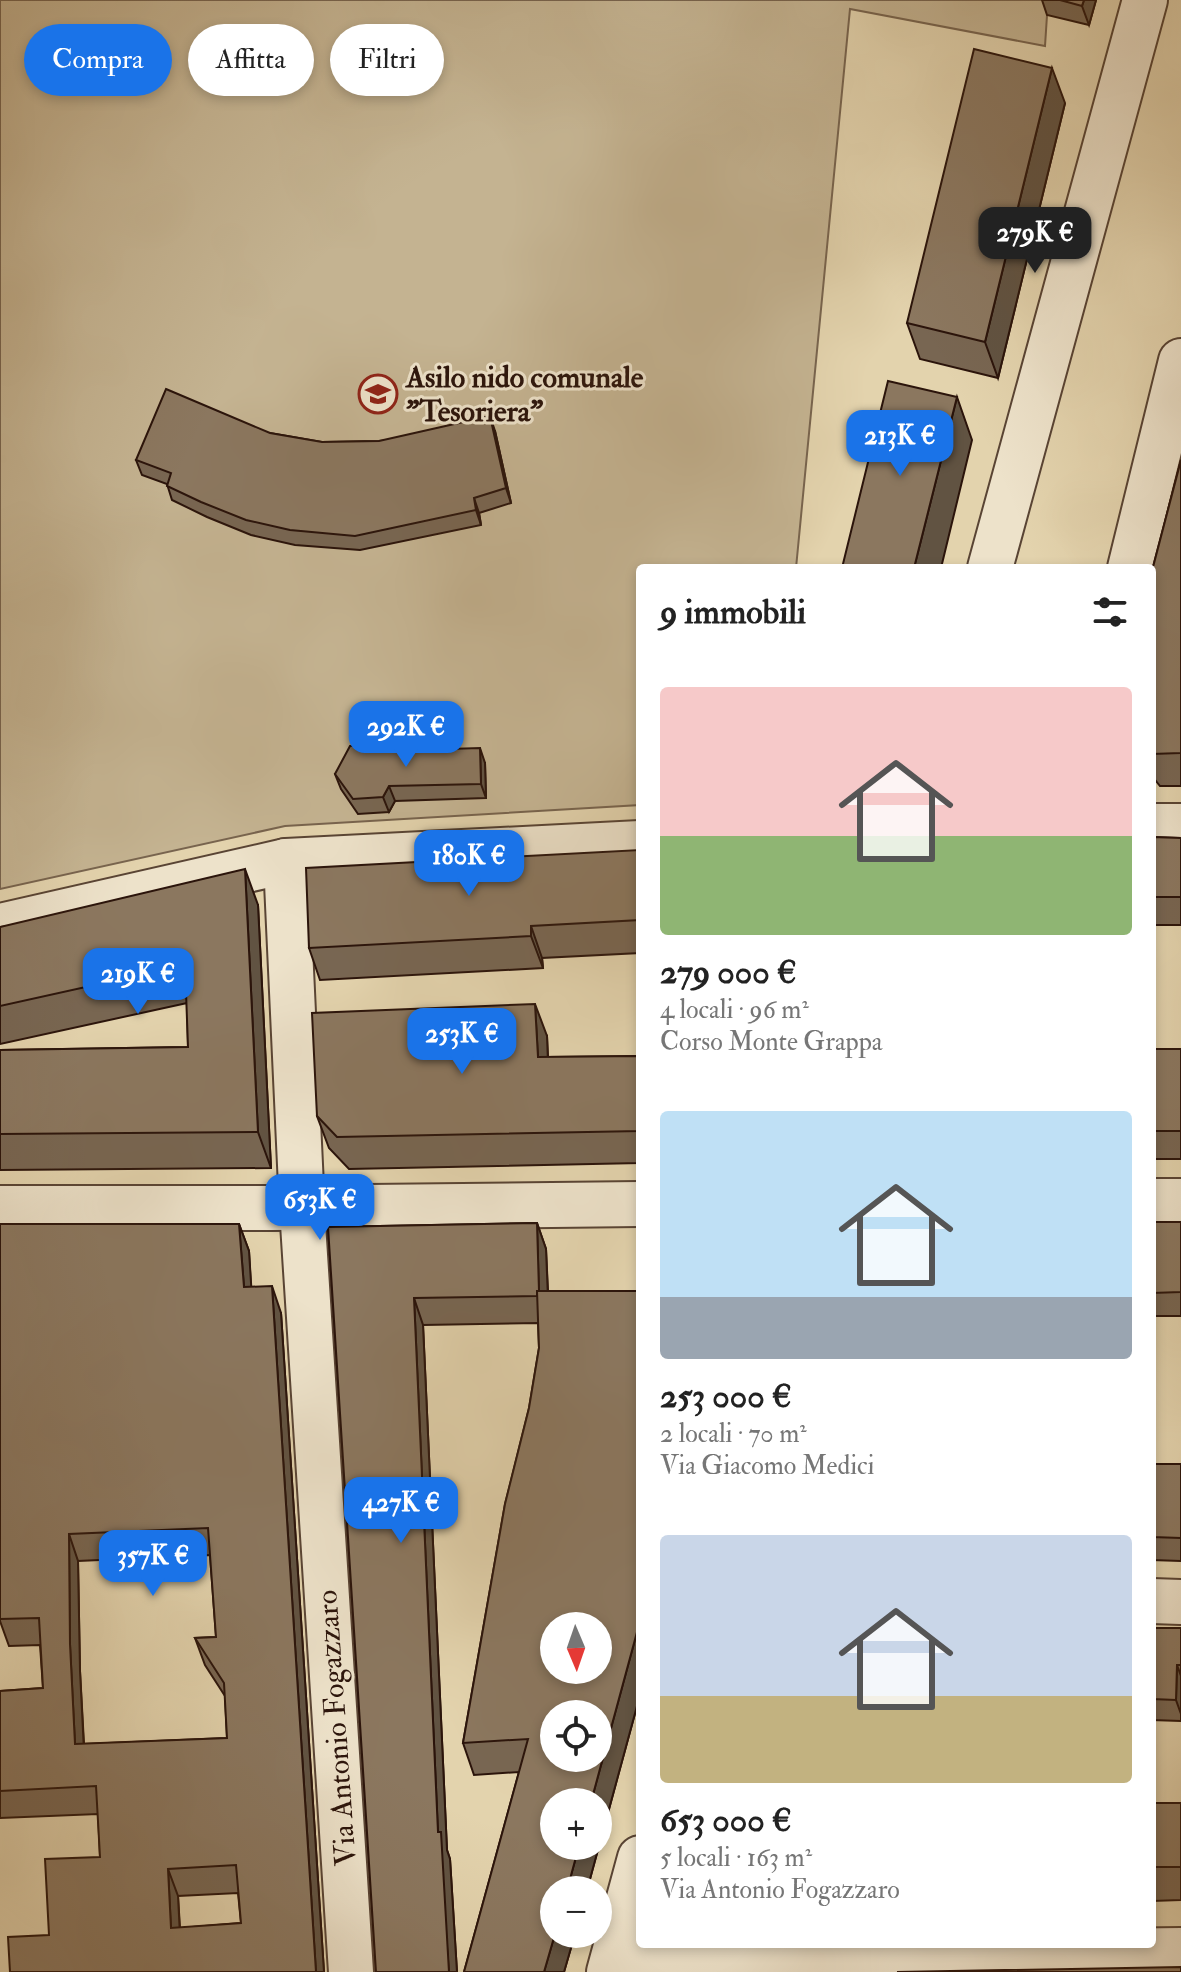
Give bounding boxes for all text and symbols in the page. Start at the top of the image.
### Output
chip: Compra [24,24,172,96]
chip: Affitta [188,24,314,96]
chip: Filtri [330,24,444,96]
pin: 279K € [970,207,1100,275]
text: 279K € [996,217,1074,249]
place label: Asilo nido comunale "Tesoriera" [404,359,644,430]
school or university icon: Asilo nido comunale "Tesoriera" [357,373,399,415]
pin: 213K € [835,410,965,478]
text: 213K € [864,420,936,452]
icon: filters [1088,590,1132,634]
text: 9 immobili [660,591,806,634]
pin: 292K € [341,701,471,769]
text: 292K € [367,711,445,743]
icon: home [824,739,968,883]
pin: 180K € [404,830,534,898]
text: 180K € [432,840,506,872]
pin: 219K € [73,948,203,1016]
text: 279 000 € [660,951,797,994]
text: 219K € [101,958,175,990]
text: 4 locali · 96 m² [660,994,809,1026]
pin: 253K € [397,1008,527,1076]
text: 253K € [425,1018,499,1050]
text: Corso Monte Grappa [660,1026,883,1058]
icon: home [824,1163,968,1307]
pin: 653K € [255,1174,385,1242]
text: 653K € [283,1184,357,1216]
text: 253 000 € [660,1375,792,1418]
text: 2 locali · 70 m² [660,1418,807,1450]
text: Via Giacomo Medici [660,1450,874,1482]
pin: 427K € [336,1477,466,1545]
text: 427K € [362,1487,440,1519]
pin: 357K € [88,1530,218,1598]
text: 357K € [117,1540,189,1572]
icon: home [824,1587,968,1731]
street label: Via Antonio Fogazzaro [308,1589,365,1867]
north arrow [540,1612,612,1684]
map controls [540,1612,612,1948]
button: locate [540,1700,612,1772]
button: + [540,1788,612,1860]
text: 653 000 € [660,1799,792,1842]
text: 5 locali · 163 m² [660,1842,812,1874]
text: Via Antonio Fogazzaro [660,1874,900,1906]
button: − [540,1876,612,1948]

